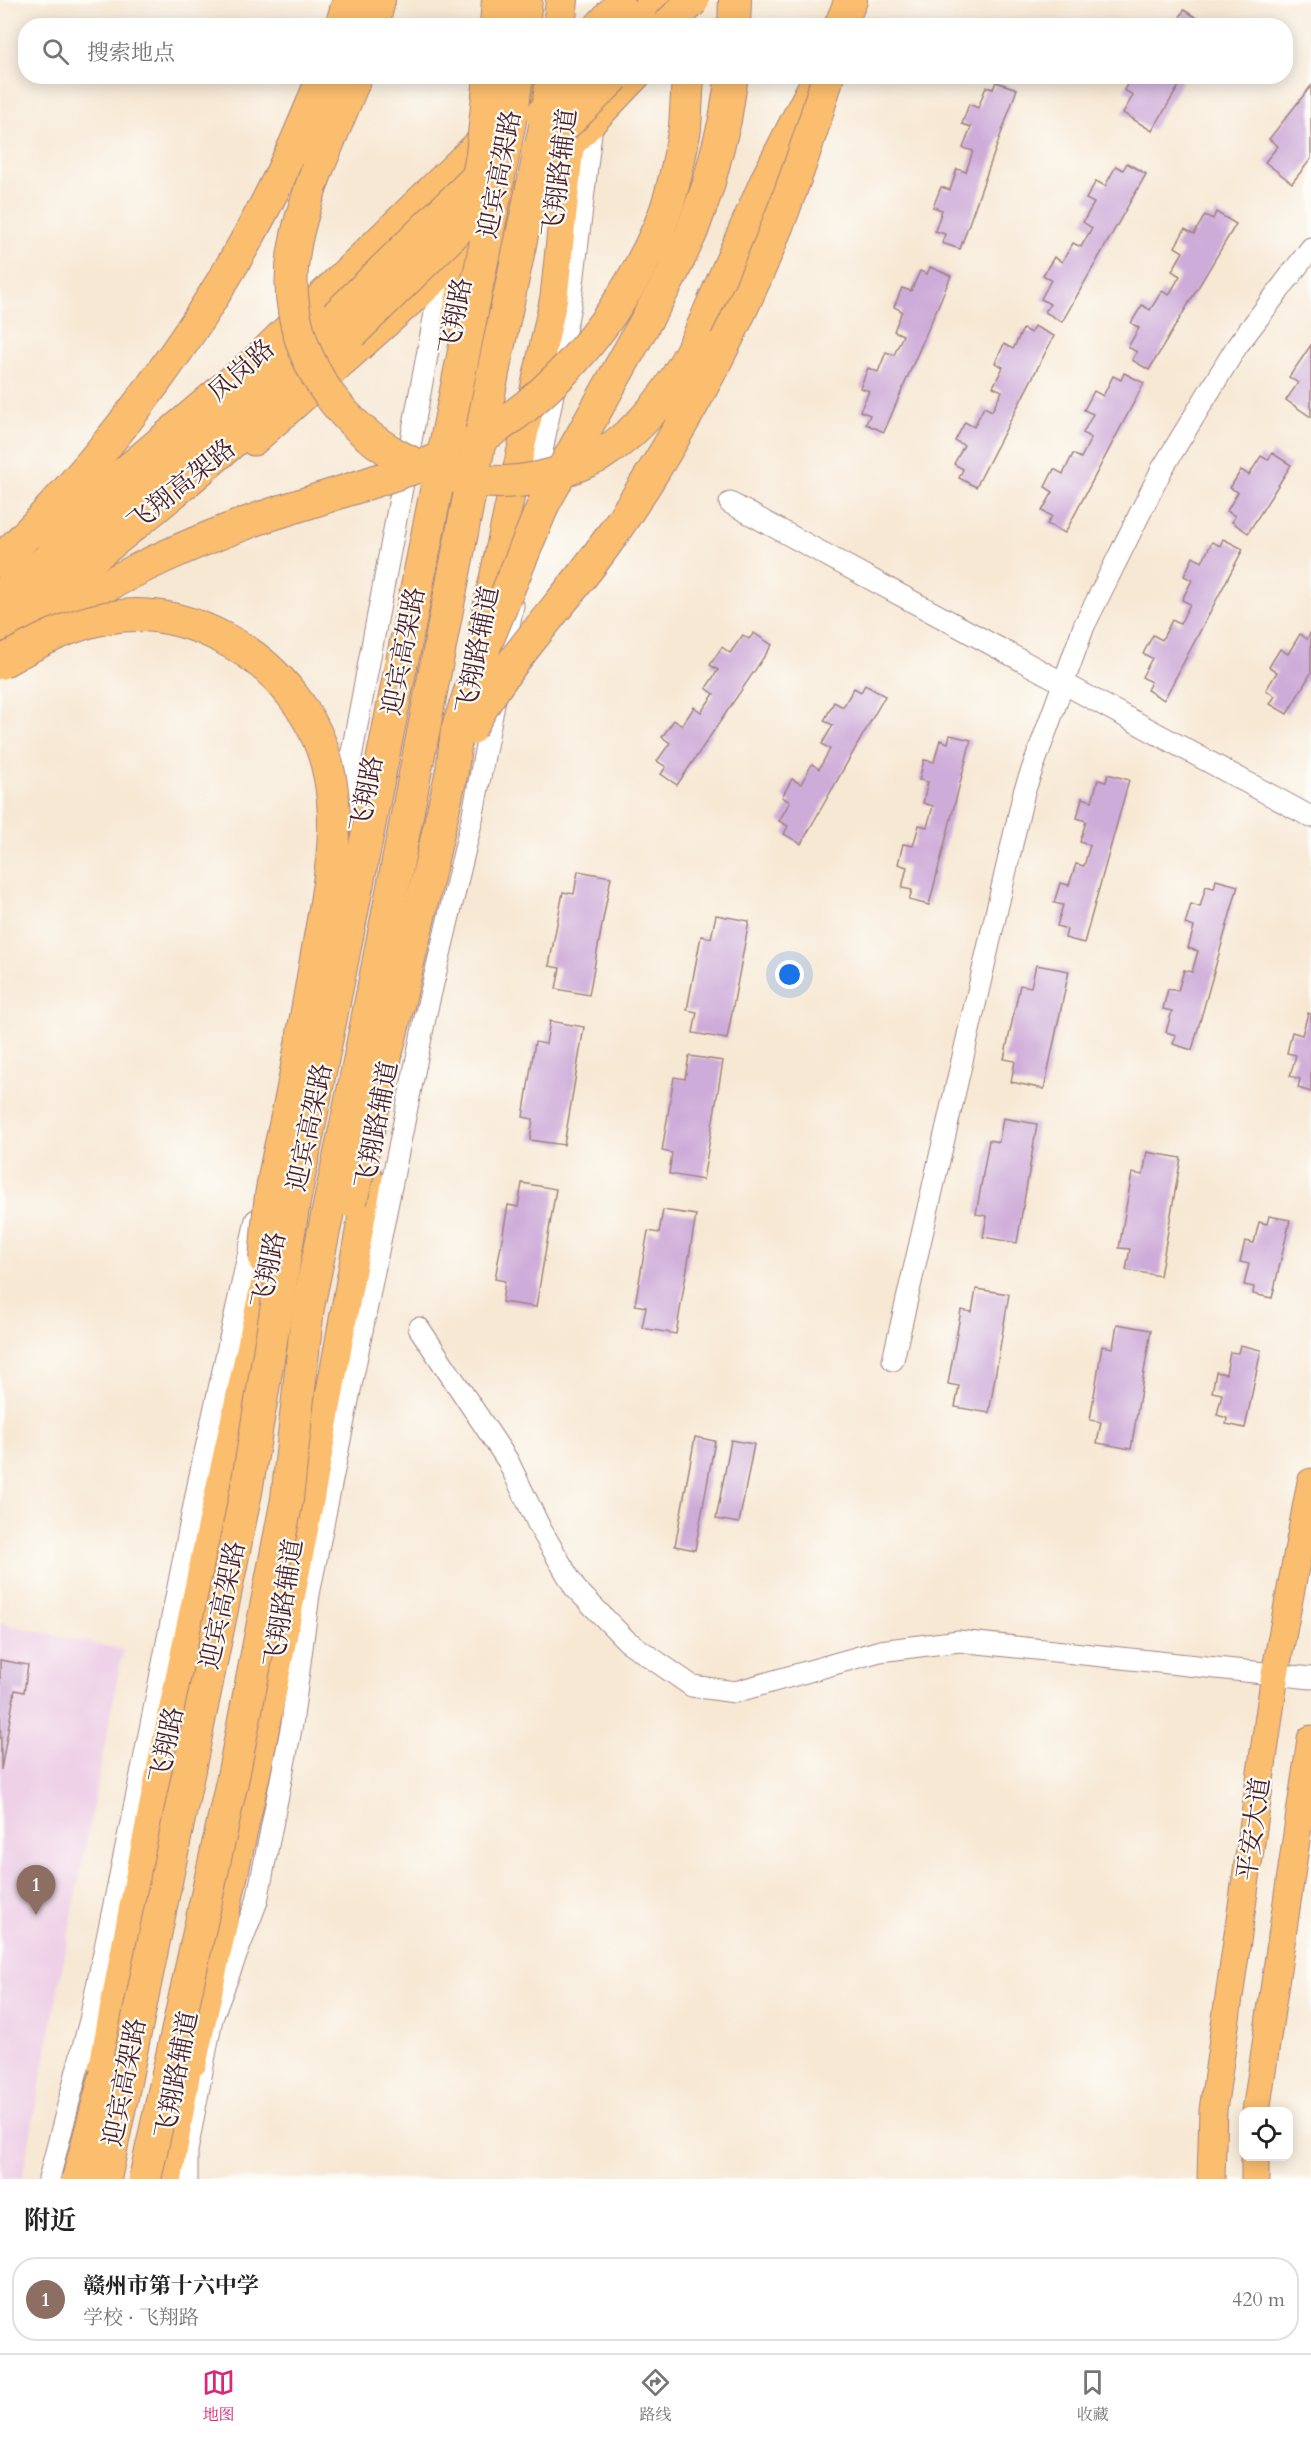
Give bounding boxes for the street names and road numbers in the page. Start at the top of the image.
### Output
street label: 飞翔路辅道 [534,106,585,240]
street label: 迎宾高架路 [470,107,529,241]
street label: 飞翔路 [431,274,480,358]
street label: 凤岗路 [201,331,282,409]
street label: 飞翔高架路 [120,431,243,540]
street label: 飞翔路辅道 [448,583,507,717]
street label: 迎宾高架路 [374,584,433,718]
street label: 飞翔路 [342,752,391,836]
street label: 飞翔路辅道 [347,1058,406,1192]
street label: 迎宾高架路 [279,1060,340,1194]
street label: 飞翔路 [243,1228,294,1312]
street label: 飞翔路辅道 [256,1536,311,1670]
street label: 迎宾高架路 [192,1538,253,1672]
street label: 飞翔路 [141,1703,192,1787]
street label: 平安大道 [1229,1775,1278,1883]
street label: 飞翔路辅道 [147,2008,206,2142]
street label: 迎宾高架路 [95,2015,154,2149]

